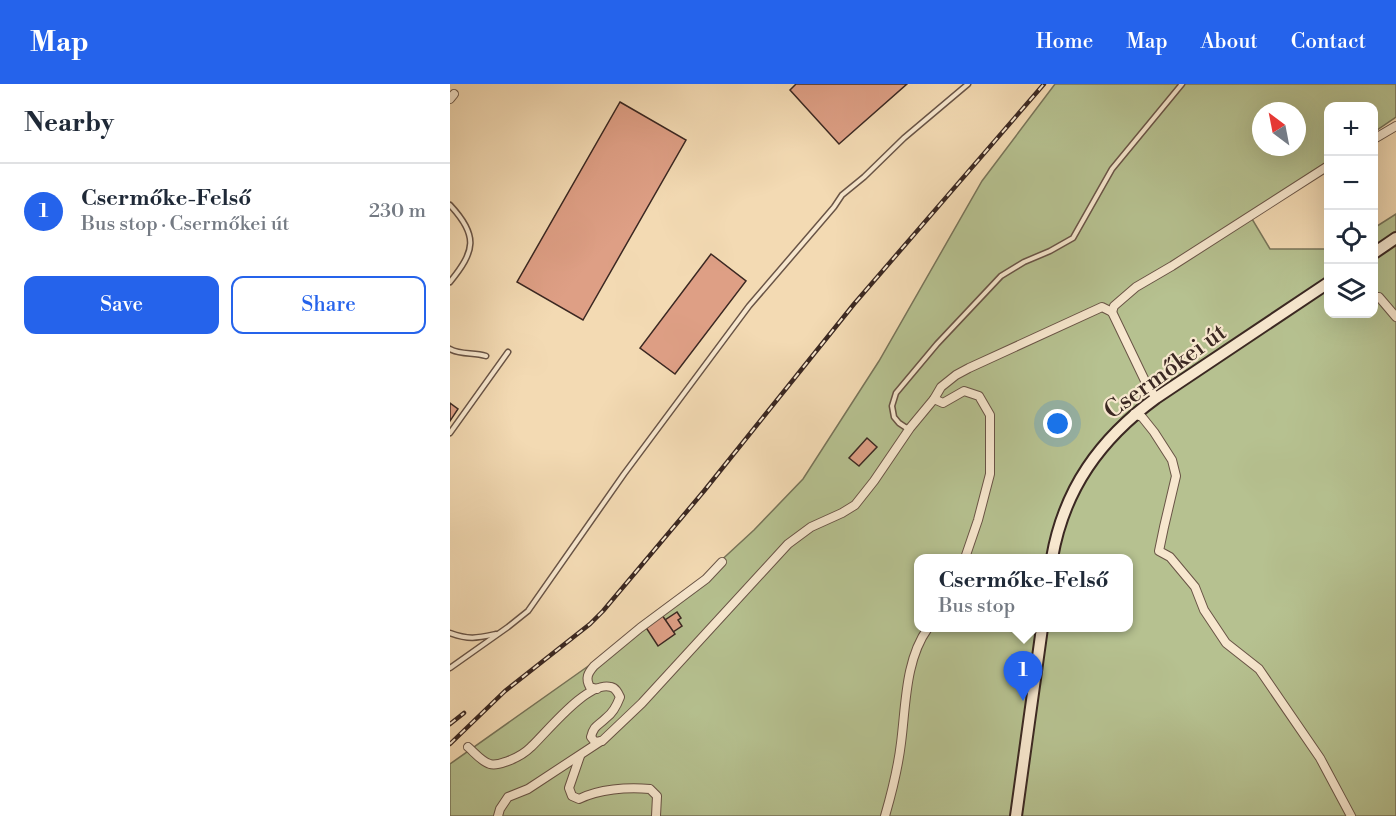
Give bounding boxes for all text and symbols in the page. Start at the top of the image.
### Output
text: Map [30,25,89,60]
text: Home [1036,29,1093,55]
text: Map [1126,29,1168,55]
text: About [1201,29,1258,55]
text: Contact [1291,29,1366,55]
north arrow [1252,102,1306,156]
map controls [1324,102,1378,318]
button: + [1324,102,1378,156]
text: Nearby [24,107,114,139]
button: − [1324,156,1378,210]
text: Csermőke-Felső [81,185,251,212]
text: 1 [39,199,48,224]
text: 230 m [369,199,426,224]
button: locate [1324,210,1378,264]
text: Bus stop · Csermőkei út [81,212,289,237]
button: layers [1324,264,1378,318]
button: Save [24,276,219,334]
button: Share [231,276,426,334]
street label: Csermőkei út [1099,317,1233,426]
your location [1043,409,1072,438]
popup [914,554,1133,632]
text: Csermőke-Felső [938,567,1109,594]
text: Bus stop [938,594,1015,619]
pin: 1 [1004,652,1042,701]

